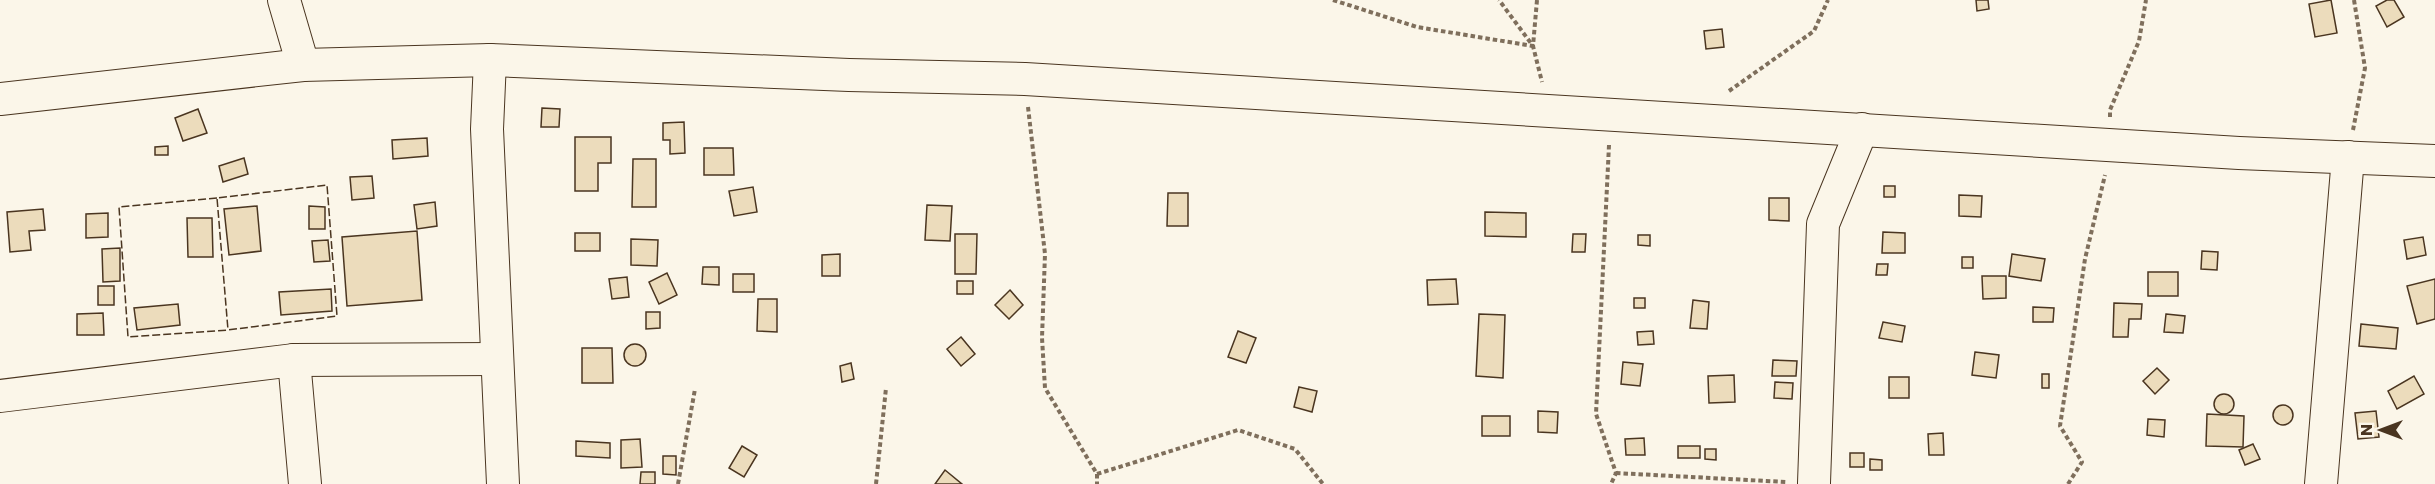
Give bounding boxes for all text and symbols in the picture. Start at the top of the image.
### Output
north arrow [2351,400,2411,460]
text: N [2355,424,2378,436]

